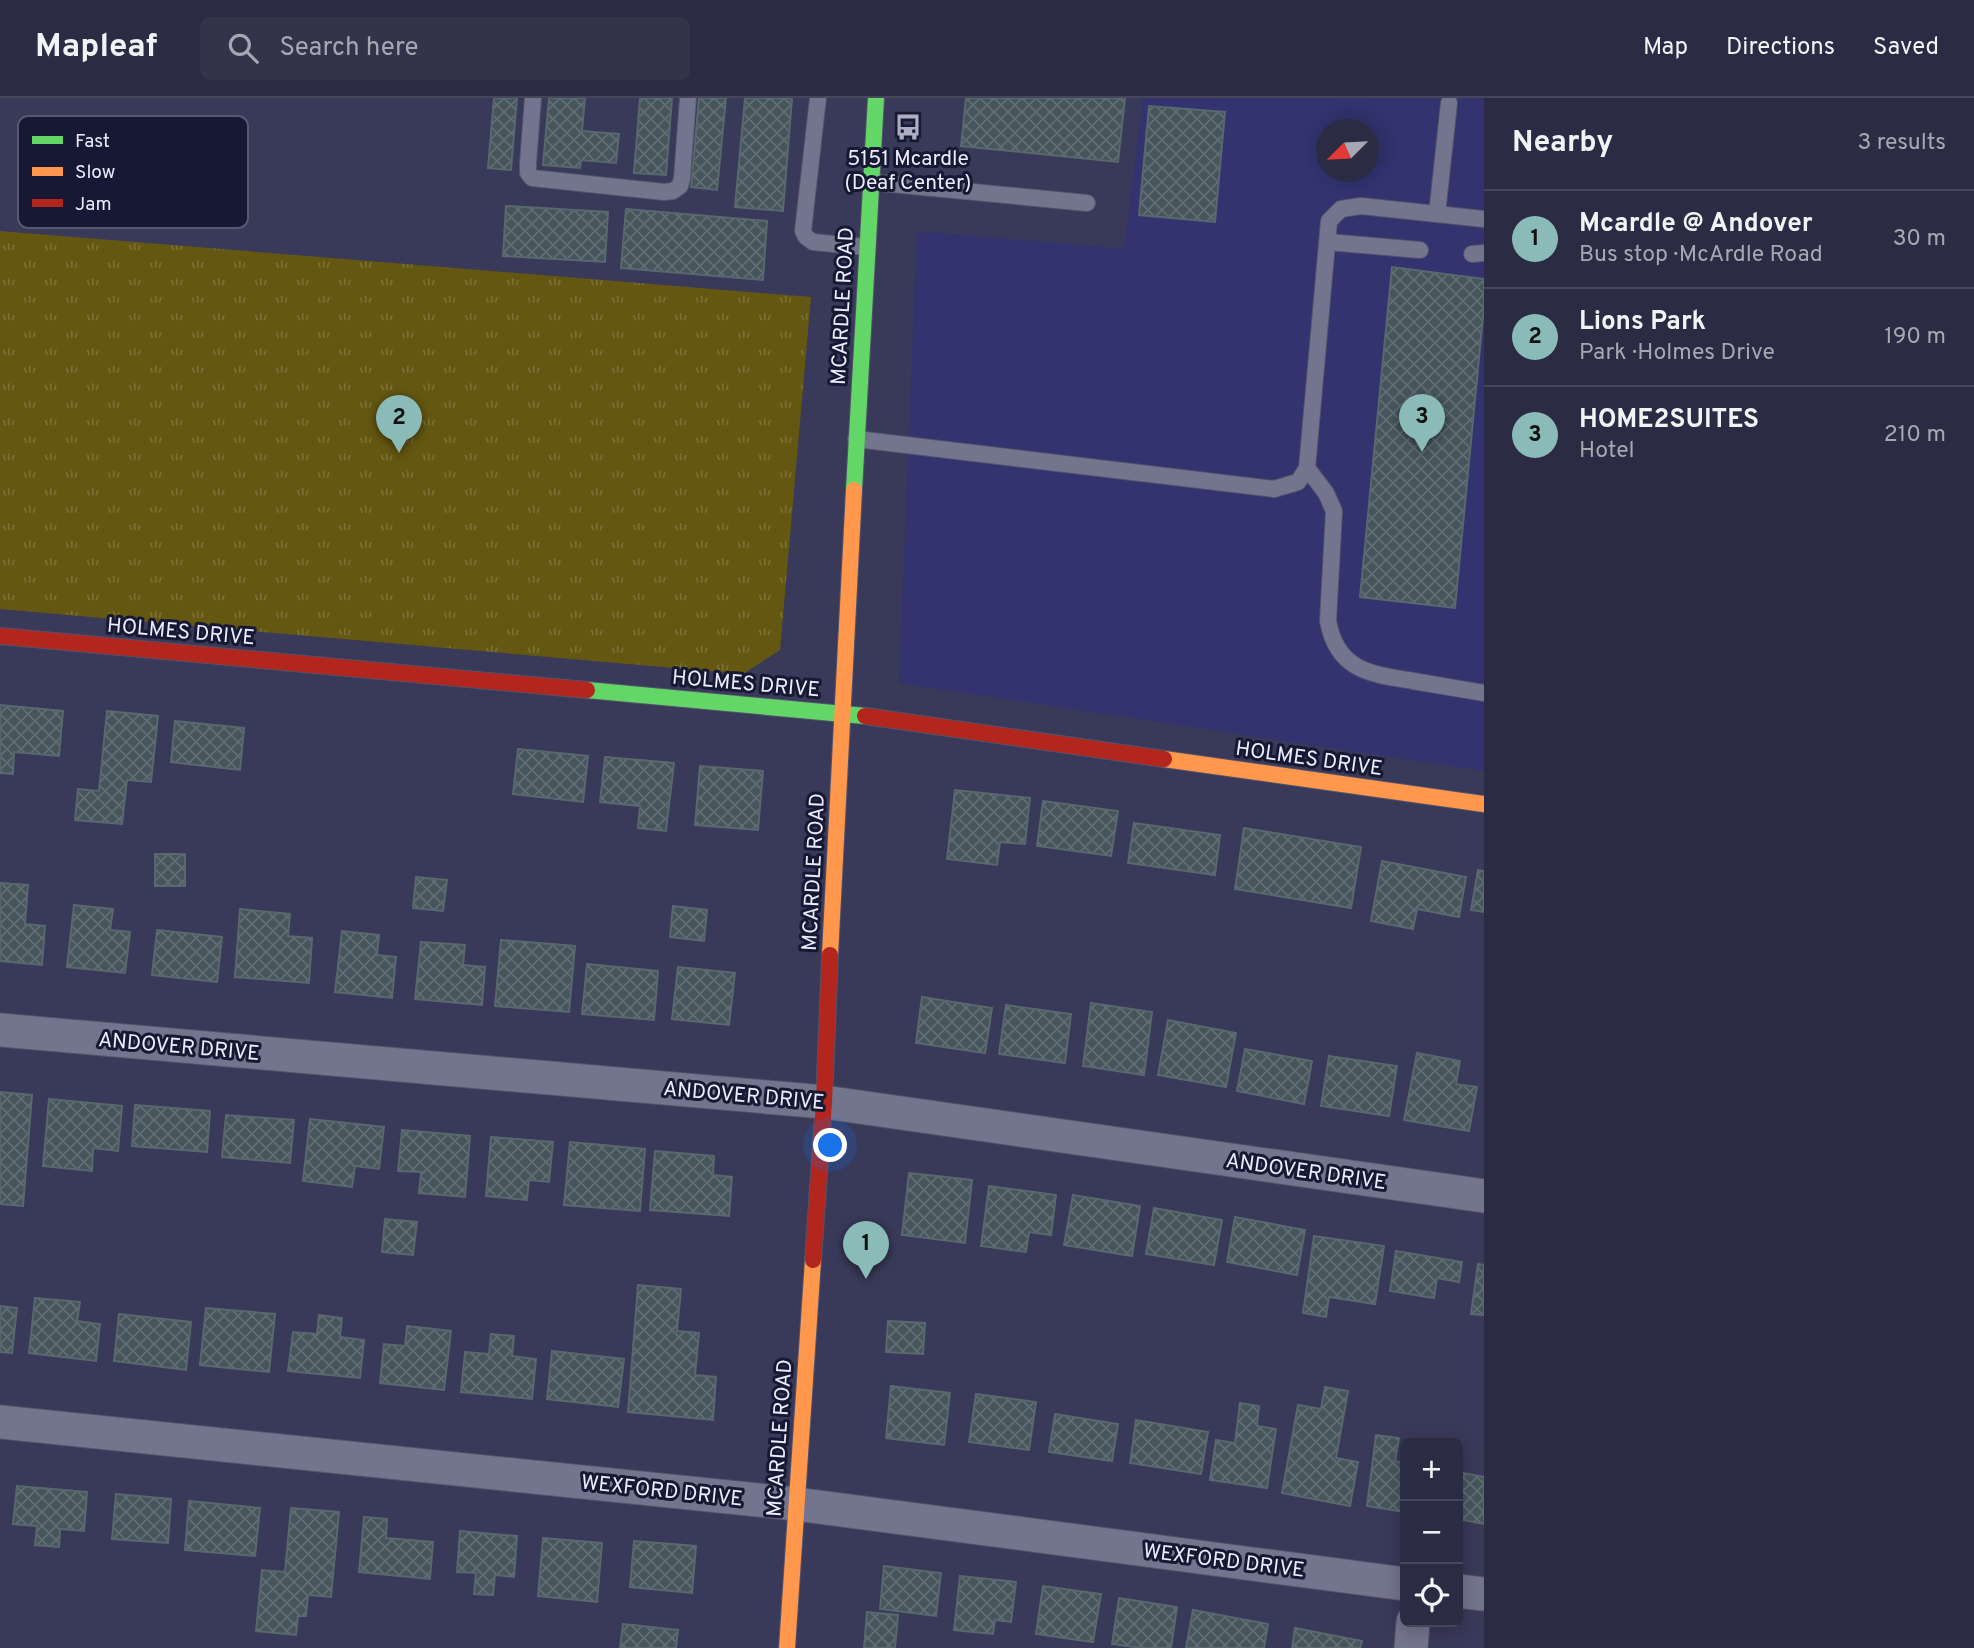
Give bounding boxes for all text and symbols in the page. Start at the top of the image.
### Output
search box [200,17,690,80]
text: Mapleaf [35,27,158,69]
icon: search [224,29,262,67]
text: Search here [280,32,418,65]
text: Map [1643,33,1688,63]
text: Directions [1726,33,1835,63]
text: Saved [1873,33,1939,63]
bus stop icon: 5151 Mcardle (Deaf Center) [893,112,923,142]
legend [18,116,248,228]
north arrow [1316,119,1379,182]
text: Nearby [1512,125,1613,162]
text: 3 results [1857,129,1946,158]
text: Fast [75,130,110,154]
place label: 5151 Mcardle (Deaf Center) [845,146,971,197]
text: Slow [75,161,115,185]
text: Jam [75,193,112,217]
text: Mcardle @ Andover [1579,208,1813,241]
text: 1 [1530,225,1540,254]
text: 30 m [1893,225,1946,254]
street label: MCARDLE ROAD [826,227,861,386]
text: Bus stop · McArdle Road [1579,241,1823,270]
text: Lions Park [1579,306,1706,339]
text: 2 [1528,323,1542,352]
text: 190 m [1884,323,1946,352]
text: Park · Holmes Drive [1579,339,1775,368]
pin: 3 [1399,394,1445,452]
pin: 2 [376,395,422,453]
text: HOME2SUITES [1579,404,1759,437]
text: 3 [1528,421,1542,450]
text: 210 m [1884,421,1946,450]
text: Hotel [1579,437,1635,466]
street label: HOLMES DRIVE [106,613,256,652]
street label: HOLMES DRIVE [671,665,821,704]
street label: HOLMES DRIVE [1234,736,1384,783]
street label: MCARDLE ROAD [797,793,832,952]
street label: ANDOVER DRIVE [97,1027,261,1068]
street label: ANDOVER DRIVE [662,1076,826,1117]
your location [813,1128,847,1162]
street label: ANDOVER DRIVE [1224,1148,1388,1197]
pin: 1 [843,1221,889,1279]
street label: MCARDLE ROAD [762,1358,799,1518]
map controls [1400,1438,1463,1627]
button: + [1400,1438,1463,1501]
street label: WEXFORD DRIVE [580,1470,744,1513]
button: − [1400,1501,1463,1564]
street label: WEXFORD DRIVE [1141,1538,1306,1585]
button: locate [1400,1564,1463,1627]

